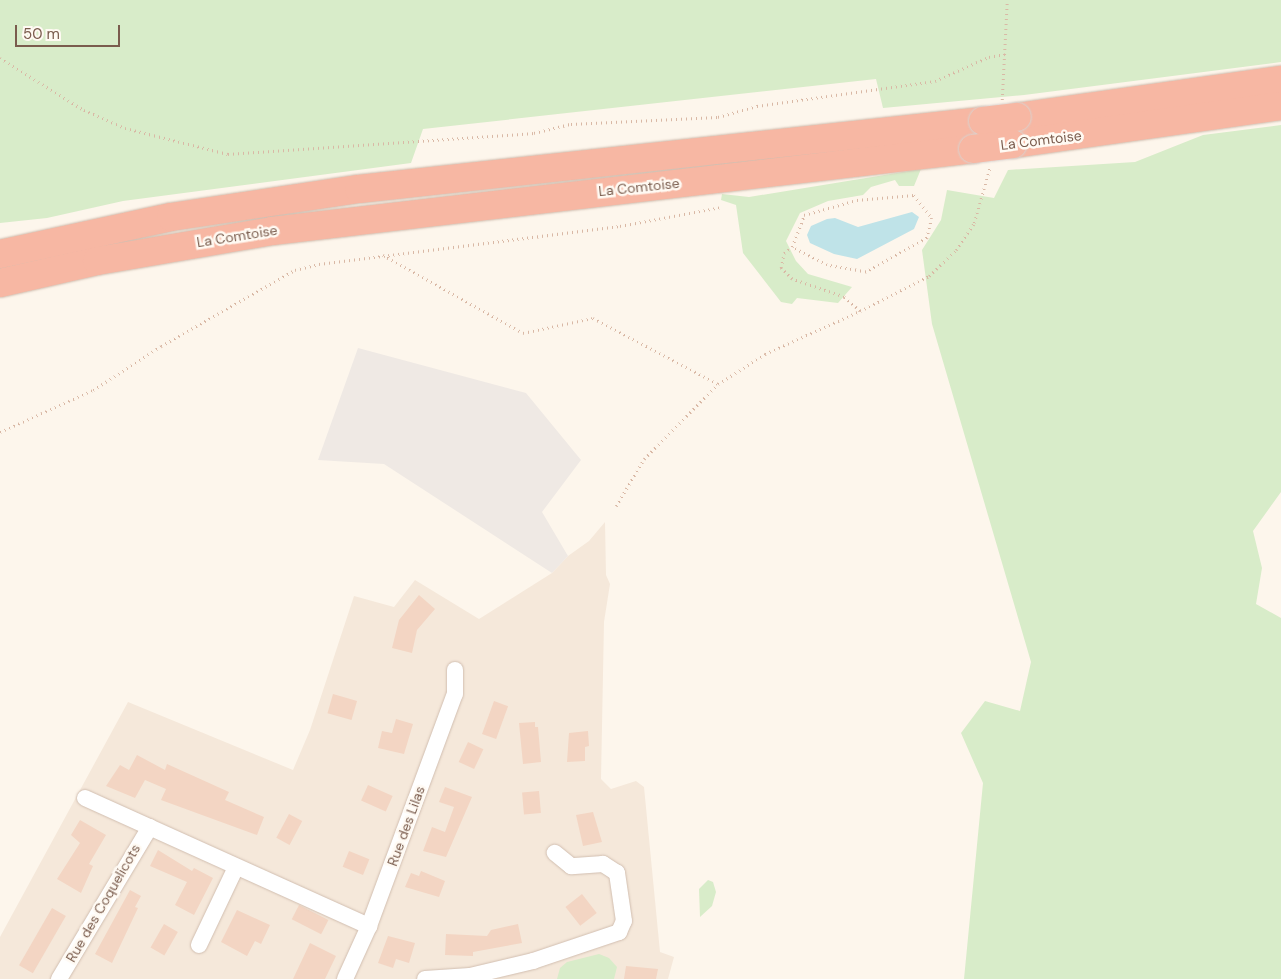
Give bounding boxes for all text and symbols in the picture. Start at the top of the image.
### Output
scale bar [18,15,122,47]
text: 50 m [23,24,60,44]
street label: La Comtoise [1000,127,1082,153]
street label: La Comtoise [598,174,680,200]
street label: La Comtoise [195,221,279,251]
street label: Rue des Lilas [384,784,428,868]
street label: Rue des Coquelicots [62,841,144,965]

